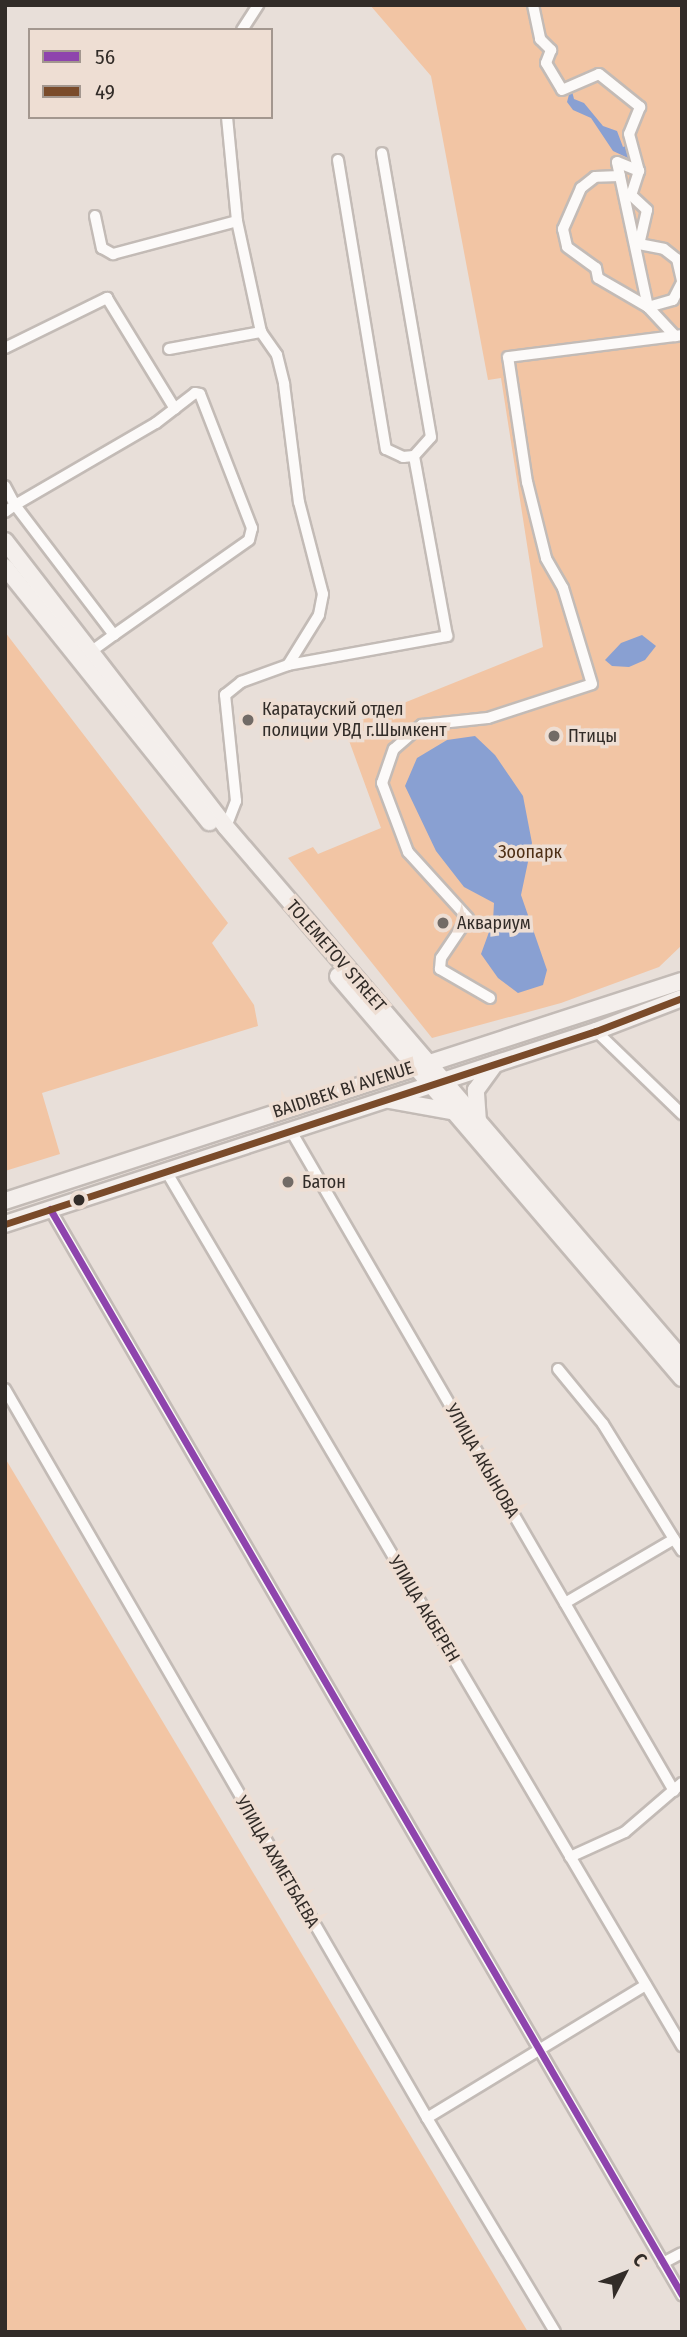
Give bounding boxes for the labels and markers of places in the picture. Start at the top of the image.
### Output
place label: Каратауский отдел полиции УВД г.Шымкент [262,699,446,742]
marker: Каратауский отдел полиции УВД г.Шымкент [240,712,256,728]
place label: Птицы [568,725,617,747]
marker: Птицы [546,728,562,744]
place label: Аквариум [457,912,531,934]
marker: Аквариум [435,915,451,931]
place label: Батон [302,1171,346,1193]
marker: Батон [280,1174,296,1190]
unlabelled marker [72,1193,86,1207]

